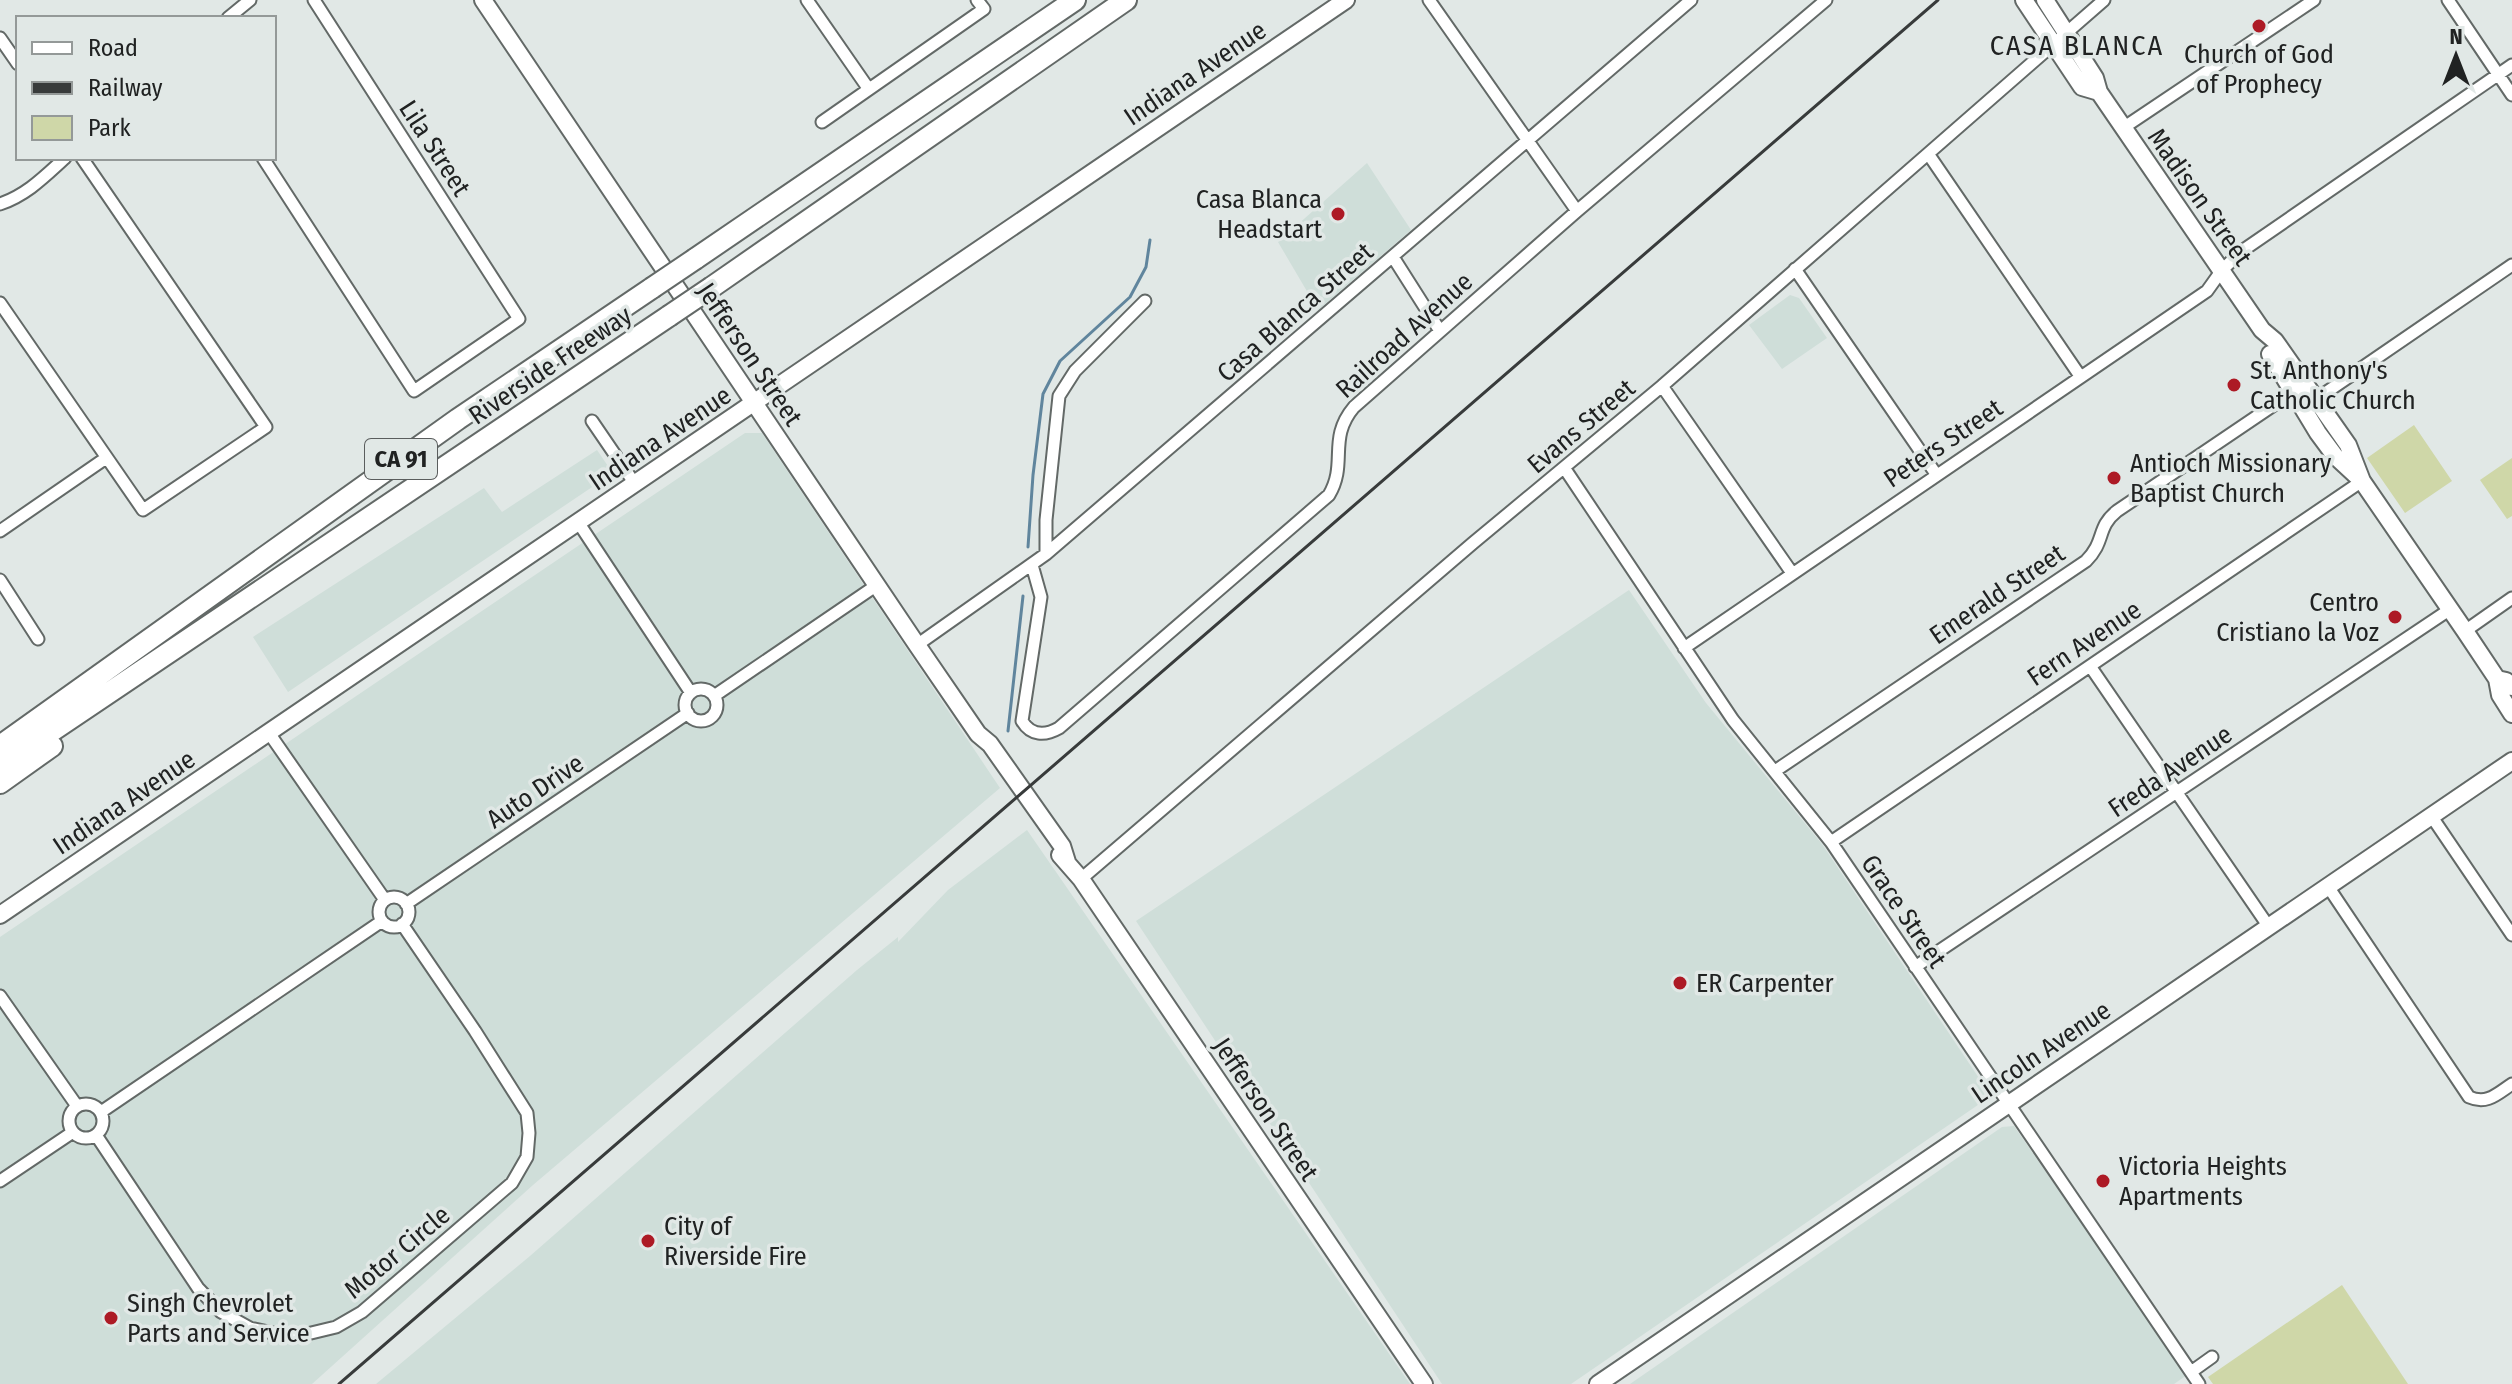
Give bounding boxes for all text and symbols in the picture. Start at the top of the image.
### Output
street label: Indiana Avenue [1118,15,1272,132]
legend [16,16,276,160]
north arrow [2416,16,2496,96]
marker: Church of God of Prophecy [2250,17,2268,35]
text: N [2449,23,2463,50]
district label: CASA BLANCA [1990,29,2164,62]
text: Road [88,34,138,62]
place label: Church of God of Prophecy [2184,39,2334,100]
text: Railway [88,74,163,102]
street label: Lila Street [392,95,477,202]
text: Park [88,114,131,142]
street label: Madison Street [2141,123,2259,272]
place label: Casa Blanca Headstart [1196,184,1322,245]
marker: Casa Blanca Headstart [1329,205,1347,223]
street label: Casa Blanca Street [1211,236,1380,388]
street label: Railroad Avenue [1330,266,1479,405]
street label: Jefferson Street [690,277,809,432]
street label: Riverside Freeway [463,299,638,431]
place label: St. Anthony's Catholic Church [2250,355,2416,416]
street label: Evans Street [1521,372,1642,480]
marker: St. Anthony's Catholic Church [2225,376,2243,394]
street label: Indiana Avenue [583,380,737,497]
street label: Peters Street [1878,392,2009,494]
road number: CA 91 [365,439,437,479]
place label: Antioch Missionary Baptist Church [2130,448,2332,509]
marker: Antioch Missionary Baptist Church [2105,469,2123,487]
street label: Emerald Street [1924,538,2071,651]
place label: Centro Cristiano la Voz [2216,587,2379,648]
street label: Fern Avenue [2022,594,2147,693]
marker: Centro Cristiano la Voz [2386,608,2404,626]
street label: Freda Avenue [2103,719,2238,824]
street label: Indiana Avenue [47,744,201,861]
street label: Auto Drive [481,748,590,835]
street label: Grace Street [1855,849,1953,974]
place label: ER Carpenter [1696,968,1834,999]
marker: ER Carpenter [1671,974,1689,992]
street label: Lincoln Avenue [1966,995,2117,1110]
street label: Jefferson Street [1206,1032,1325,1187]
place label: Victoria Heights Apartments [2119,1151,2287,1212]
marker: Victoria Heights Apartments [2094,1172,2112,1190]
street label: Motor Circle [338,1199,456,1305]
place label: City of Riverside Fire [664,1211,807,1272]
marker: City of Riverside Fire [639,1232,657,1250]
place label: Singh Chevrolet Parts and Service [127,1288,310,1349]
marker: Singh Chevrolet Parts and Service [102,1309,120,1327]

